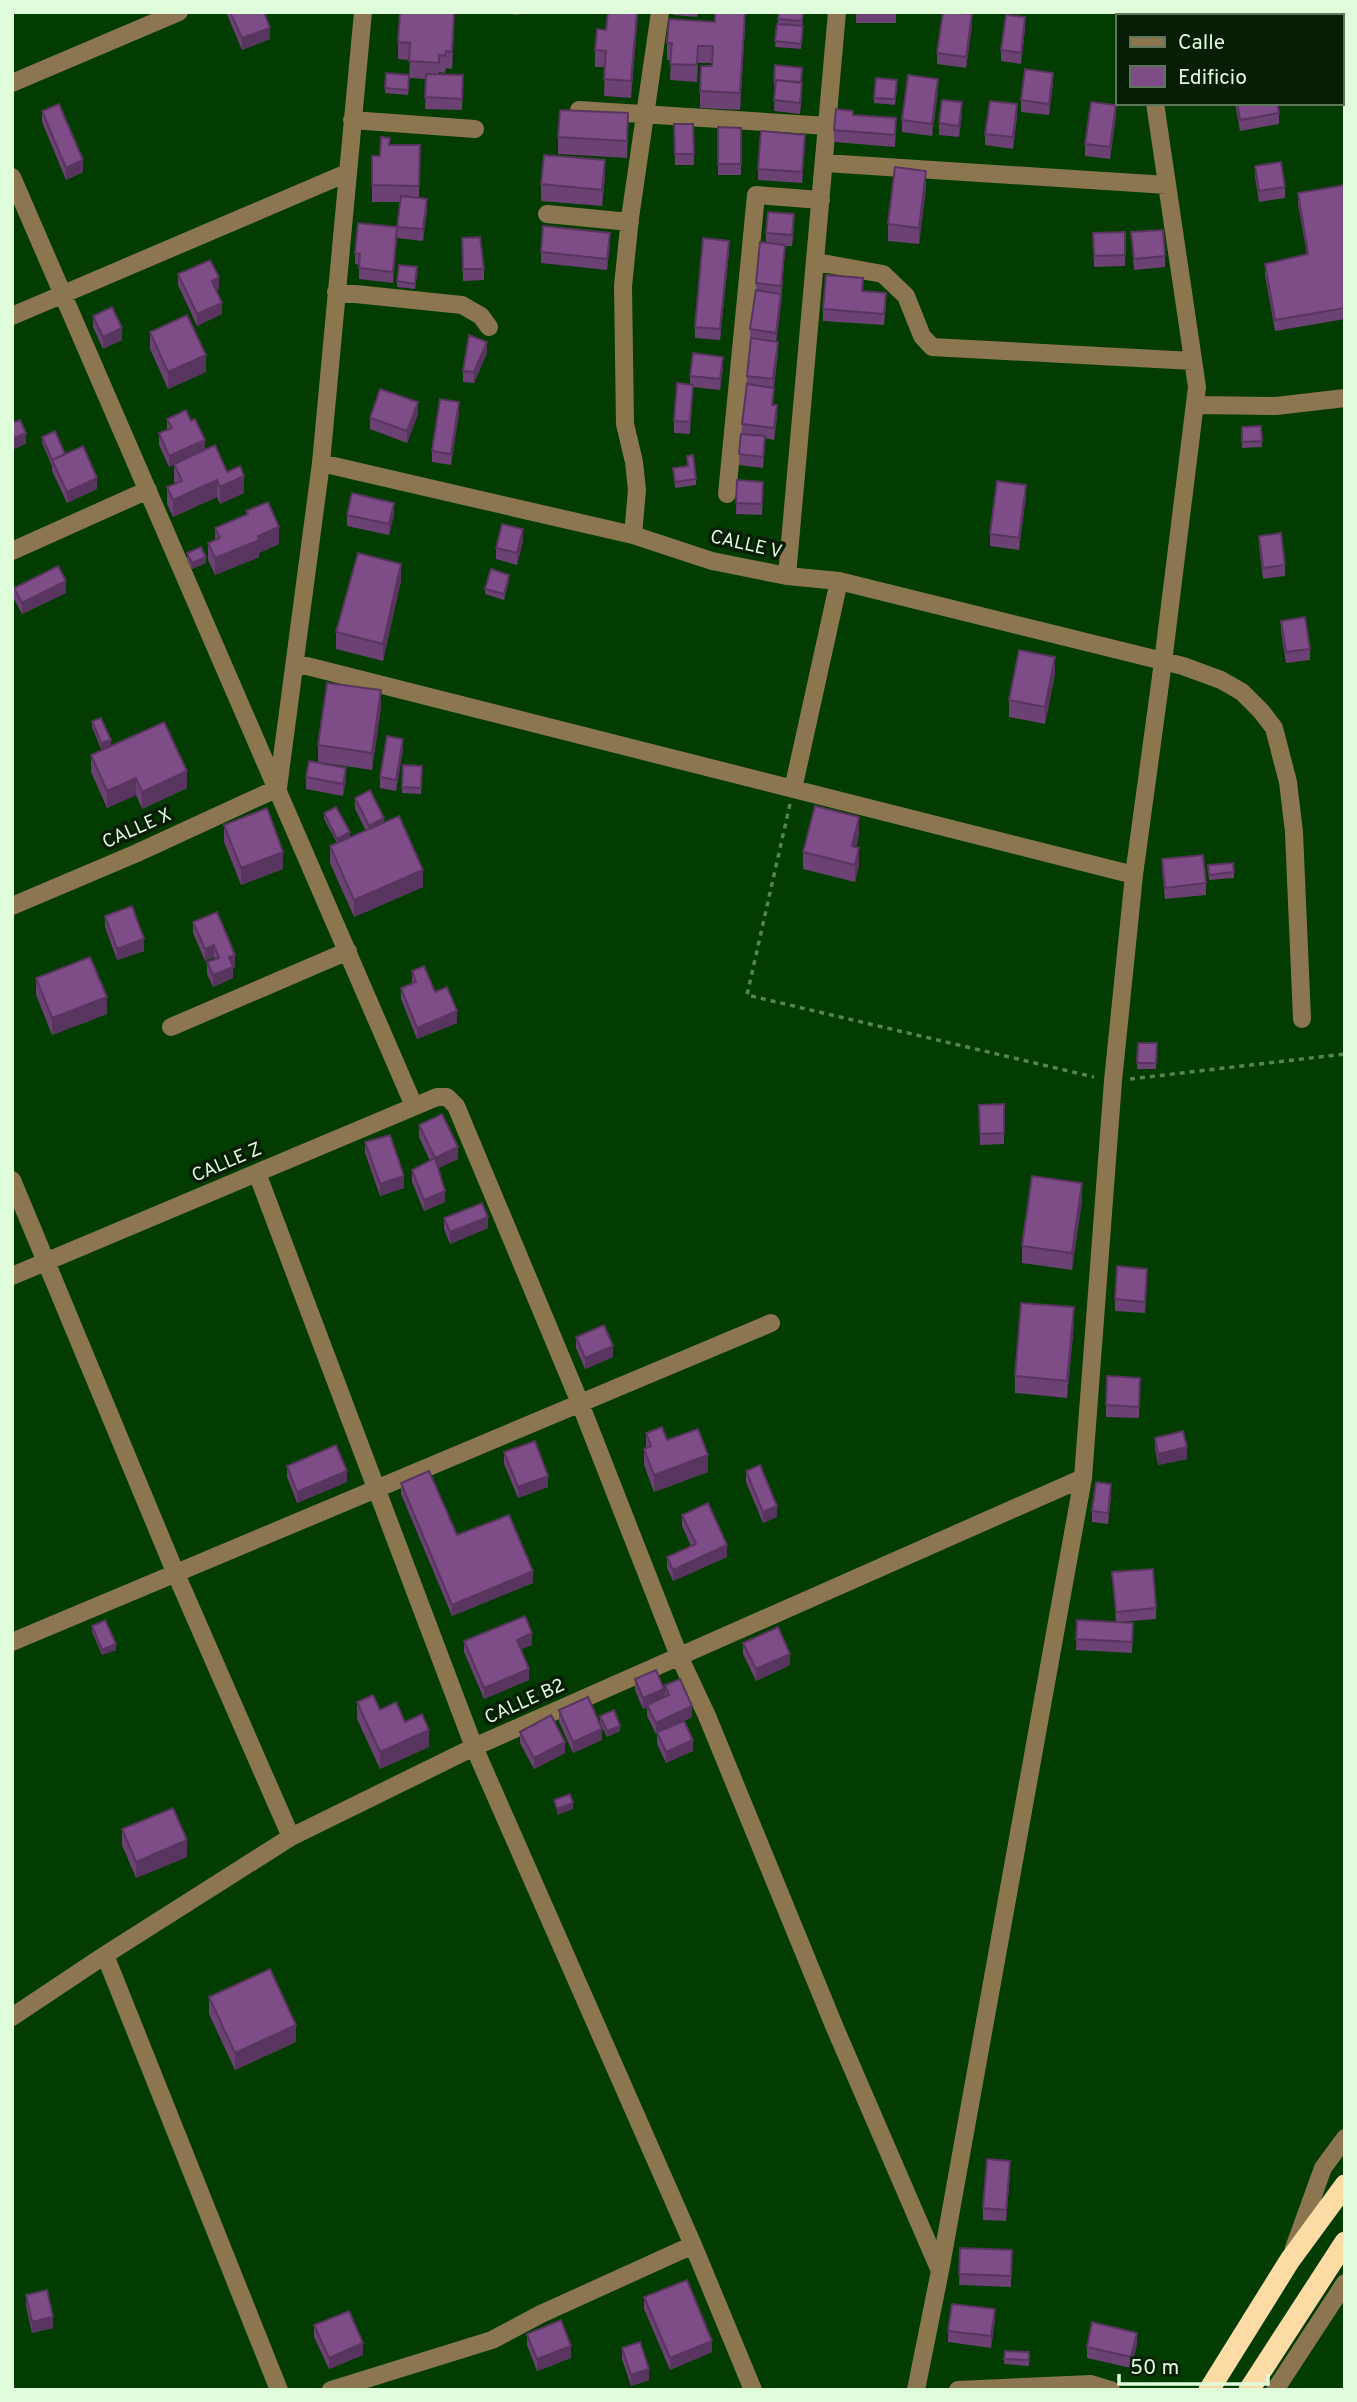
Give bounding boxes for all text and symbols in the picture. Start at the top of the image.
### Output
legend [1116,14,1343,105]
text: Calle [1178,30,1225,57]
text: Edificio [1178,65,1247,92]
street label: CALLE V [708,525,784,565]
street label: CALLE X [99,803,175,855]
street label: CALLE Z [188,1138,266,1188]
street label: CALLE B2 [481,1674,569,1730]
scale bar [1119,2342,1268,2386]
text: 50 m [1130,2355,1179,2382]

